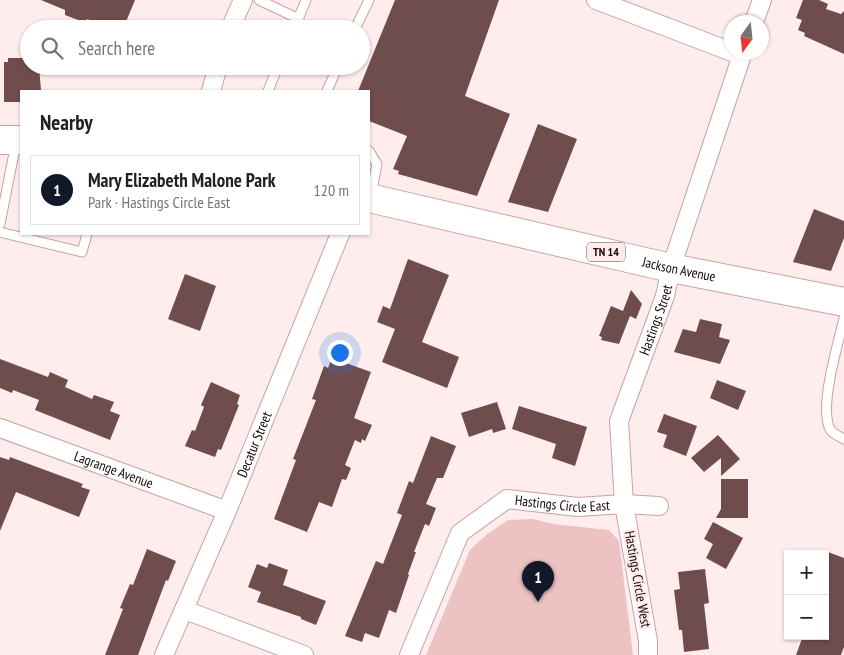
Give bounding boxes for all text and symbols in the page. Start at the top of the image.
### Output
north arrow [724,15,769,60]
search box [20,20,370,75]
icon: search [38,34,66,62]
text: Search here [78,36,155,60]
text: Nearby [40,109,93,136]
text: Mary Elizabeth Malone Park [88,168,276,192]
text: 1 [53,180,61,200]
text: 120 m [314,180,349,200]
text: Park · Hastings Circle East [88,192,230,212]
road number: TN 14 [587,242,625,262]
street label: Jackson Avenue [640,252,717,286]
street label: Hastings Street [635,283,676,358]
your location [327,340,353,366]
street label: Decatur Street [233,409,276,480]
street label: Lagrange Avenue [72,447,156,492]
street label: Hastings Circle East [514,491,611,516]
street label: Hastings Circle West [621,529,655,629]
map controls [784,550,829,640]
button: + [784,550,829,595]
pin: 1 [522,561,554,602]
button: − [784,595,829,640]

